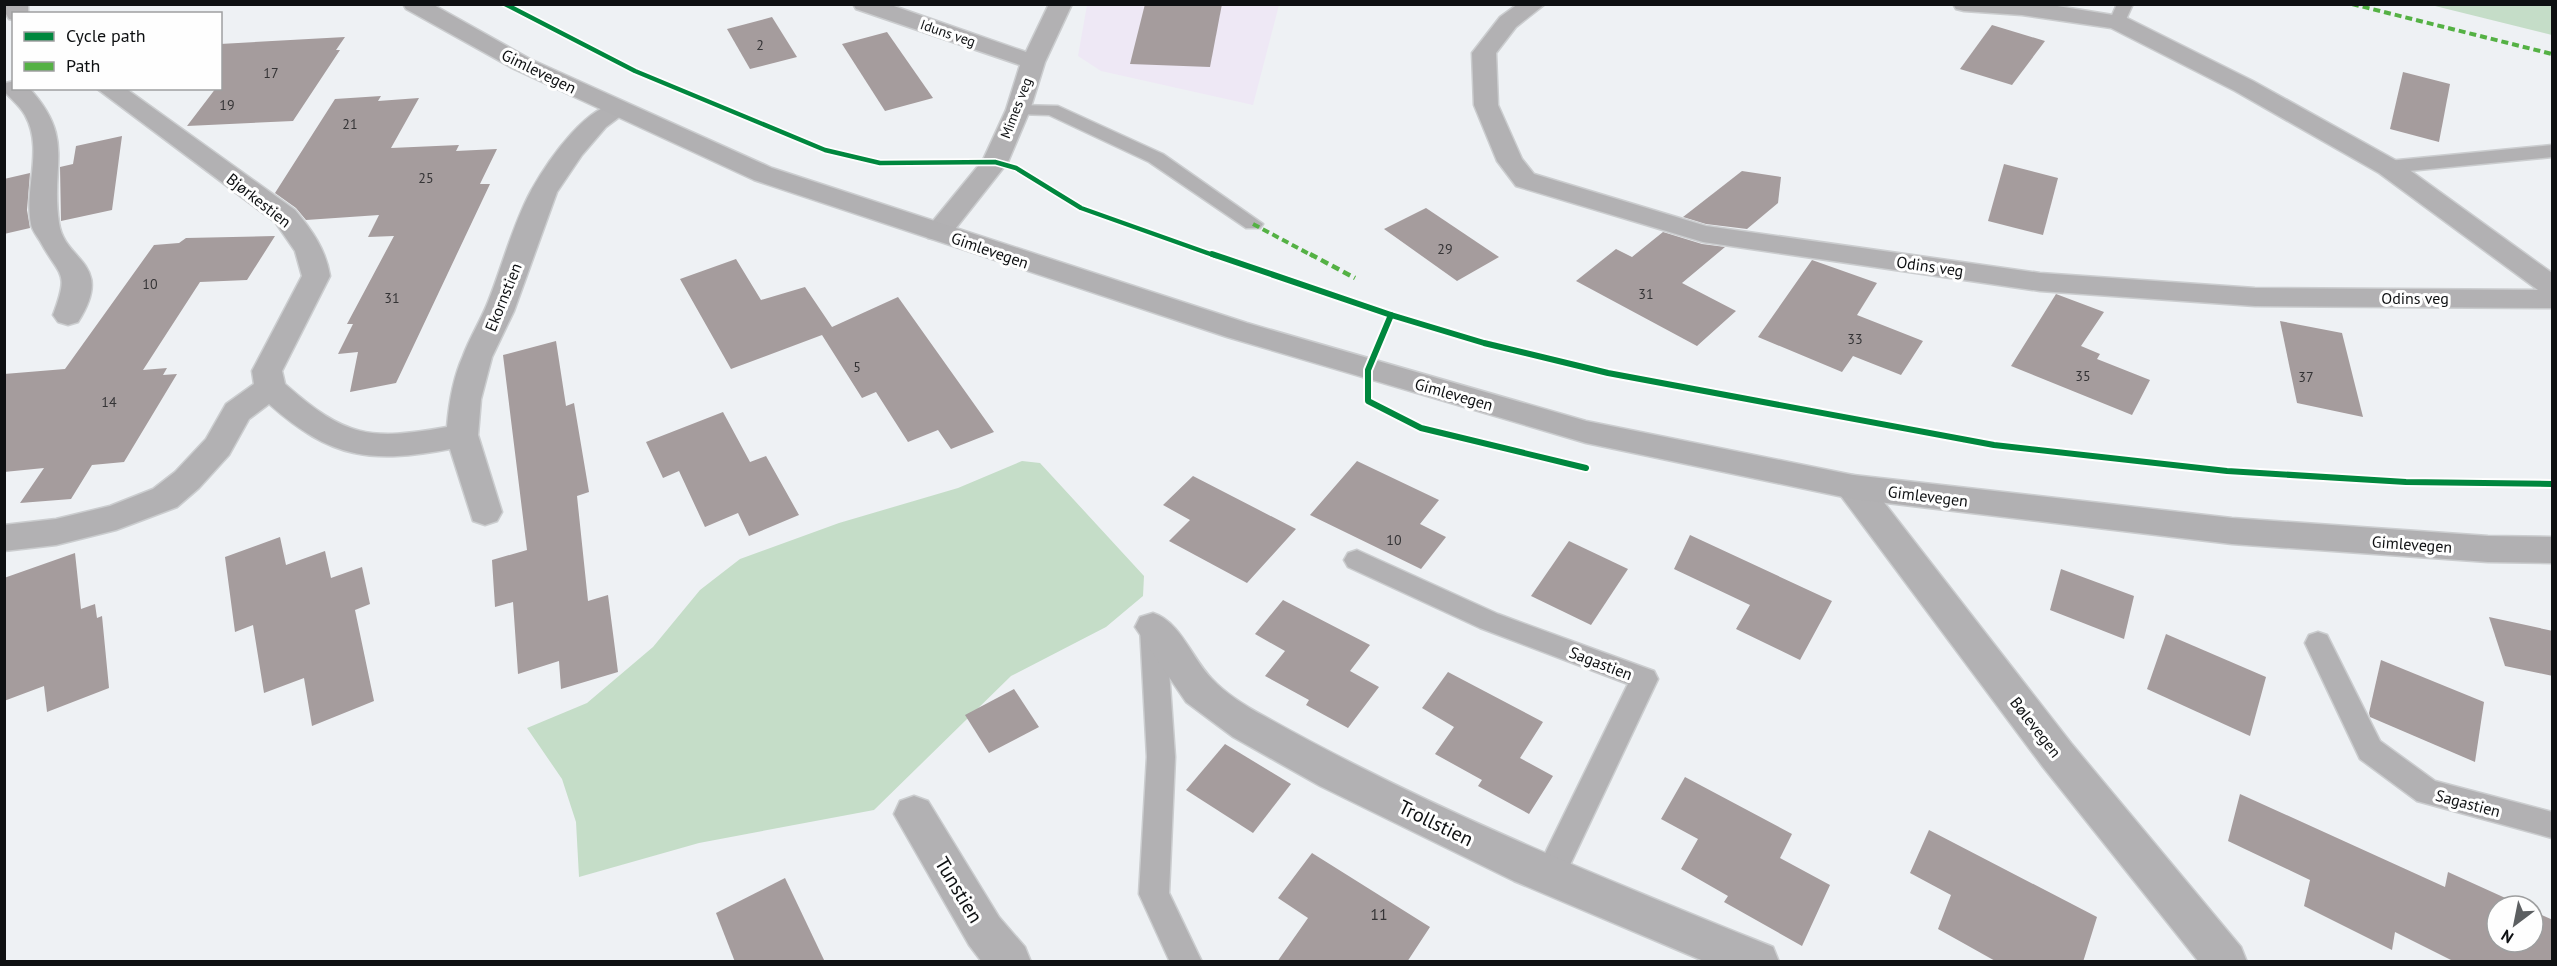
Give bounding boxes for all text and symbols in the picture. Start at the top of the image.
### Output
legend [12,12,222,90]
street label: Iduns veg [918,15,978,51]
text: Cycle path [66,24,146,47]
house number: 2 [756,36,764,54]
street label: Gimlevegen [498,44,580,98]
text: Path [66,54,100,77]
house number: 17 [263,64,279,82]
street label: Mimes veg [996,75,1036,141]
house number: 19 [219,96,235,114]
house number: 21 [342,115,358,133]
street label: Bjørkestien [223,169,295,231]
house number: 25 [418,169,434,187]
street label: Gimlevegen [949,227,1031,273]
house number: 29 [1437,240,1453,258]
street label: Odins veg [1895,251,1965,281]
street label: Ekornstien [480,260,526,334]
house number: 10 [142,275,158,293]
house number: 31 [1638,285,1654,303]
street label: Odins veg [2381,288,2449,308]
house number: 31 [384,289,400,307]
house number: 33 [1847,330,1863,348]
house number: 5 [853,358,861,376]
house number: 35 [2075,367,2091,385]
house number: 37 [2298,368,2314,386]
street label: Gimlevegen [1413,373,1495,415]
house number: 14 [101,393,117,411]
street label: Gimlevegen [1887,481,1969,511]
house number: 10 [1386,531,1402,549]
street label: Gimlevegen [2371,531,2453,557]
street label: Sagastien [1566,642,1636,684]
street label: Bølevegen [2006,693,2066,761]
street label: Sagastien [2433,785,2503,821]
street label: Trollstien [1394,794,1478,852]
street label: Tunstien [929,852,989,928]
north arrow [2485,894,2545,954]
house number: 11 [1370,904,1388,924]
text: N [2497,925,2517,948]

